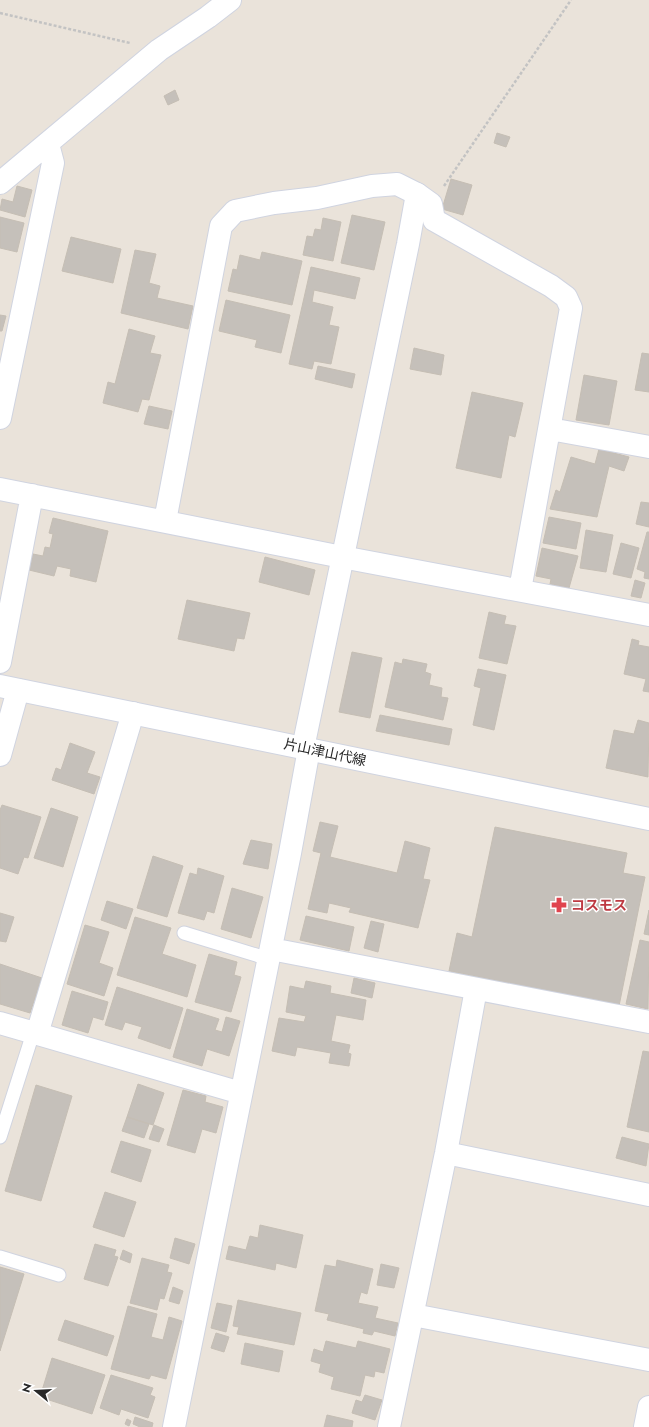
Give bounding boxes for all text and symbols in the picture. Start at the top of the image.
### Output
street label: 片山津山代線 [282,733,368,771]
place label: コスモス [571,895,627,915]
pharmacy icon: コスモス [550,896,568,914]
north arrow [16,1371,56,1411]
text: N [18,1381,35,1395]

